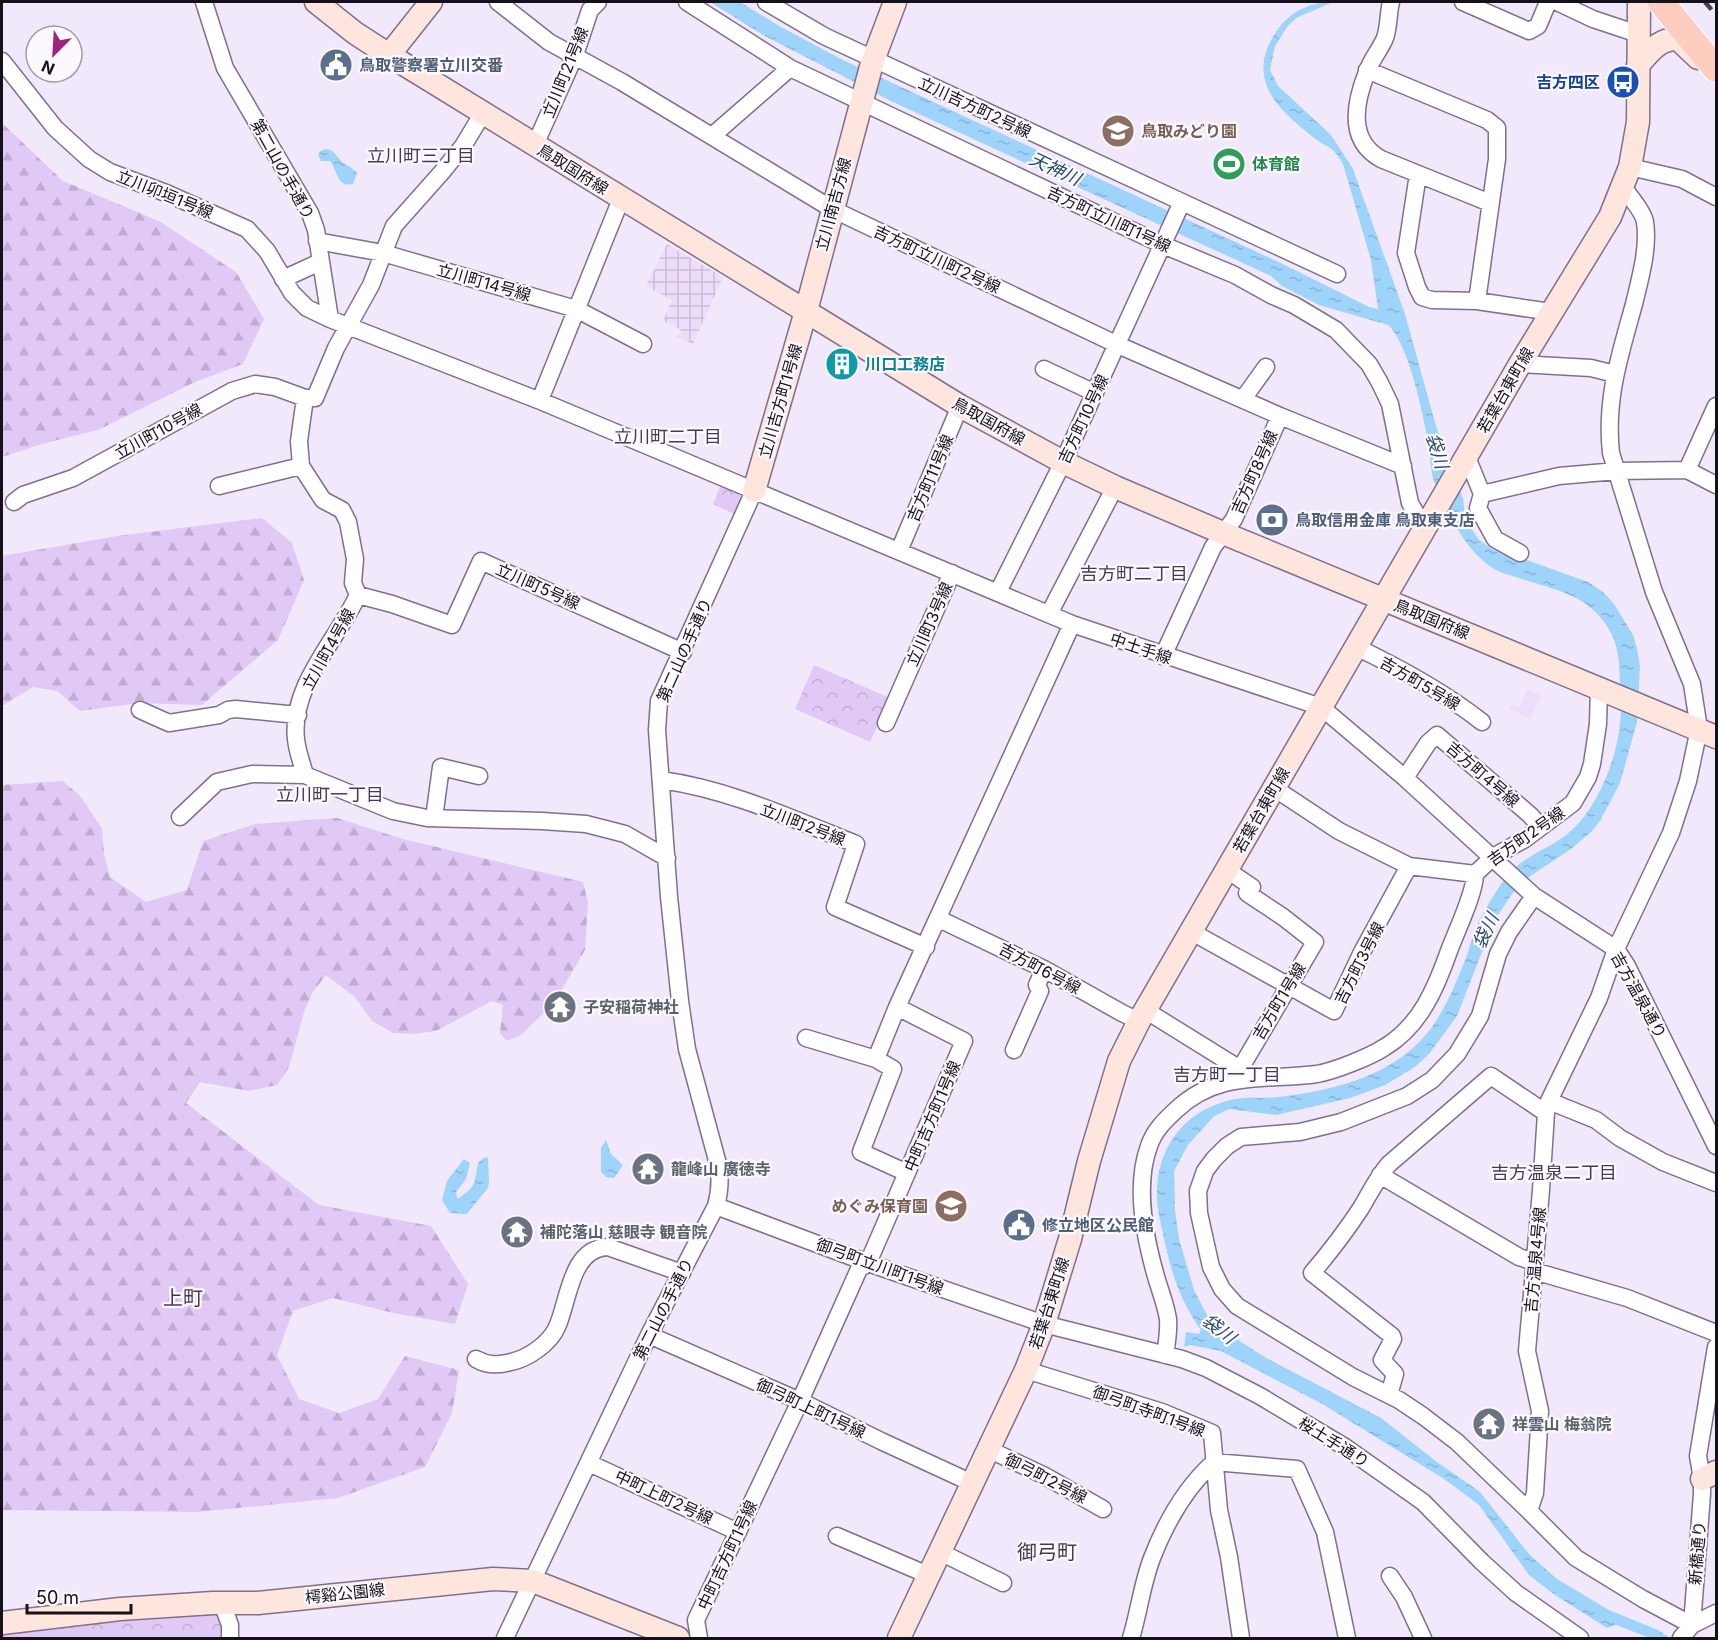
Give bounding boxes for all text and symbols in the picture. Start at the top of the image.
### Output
north arrow [24,24,84,84]
street label: 立川町21号線 [538,24,592,120]
public building icon: 鳥取警察署立川交番 [318,47,354,83]
place label: 鳥取警察署立川交番 [359,55,503,75]
text: N [38,56,58,79]
bus stop icon: 吉方四区 [1605,64,1641,100]
street label: 立川吉方町2号線 [916,72,1034,142]
place label: 吉方四区 [1536,72,1600,92]
school or university icon: 鳥取みどり園 [1100,113,1136,149]
street label: 第二山の手通り [247,115,319,223]
place label: 鳥取みどり園 [1141,121,1237,141]
street label: 鳥取国府線 [534,139,612,199]
district label: 立川町三丁目 [367,145,475,166]
sports icon: 体育館 [1211,146,1247,182]
water label: 天神川 [1026,148,1086,190]
place label: 体育館 [1252,154,1300,174]
street label: 立川南吉方線 [811,155,855,253]
street label: 立川卯垣1号線 [114,166,216,222]
street label: 吉方町立川町1号線 [1044,182,1174,256]
street label: 吉方町立川町2号線 [870,221,1004,297]
street label: 立川町14号線 [435,259,533,305]
street label: 立川吉方町1号線 [754,341,806,461]
street label: 若葉台東町線 [1472,343,1538,437]
building icon: 川口工務店 [824,346,860,382]
place label: 川口工務店 [865,354,945,374]
street label: 吉方町10号線 [1054,371,1112,467]
street label: 鳥取国府線 [949,393,1029,449]
street label: 立川町10号線 [111,399,205,463]
district label: 立川町二丁目 [614,426,722,447]
street label: 吉方町8号線 [1227,427,1281,517]
street label: 吉方町11号線 [903,431,957,525]
water label: 袋川 [1422,431,1453,473]
bank icon: 鳥取信用金庫 鳥取東支店 [1254,502,1290,538]
place label: 鳥取信用金庫 鳥取東支店 [1295,510,1475,530]
street label: 立川町5号線 [493,559,583,613]
district label: 吉方町二丁目 [1080,563,1188,584]
street label: 立川町3号線 [902,579,956,669]
street label: 第二山の手通り [652,595,716,705]
street label: 鳥取国府線 [1391,595,1473,643]
street label: 立川町4号線 [297,605,359,693]
street label: 中土手線 [1107,628,1175,668]
street label: 吉方町5号線 [1376,652,1464,714]
street label: 吉方町4号線 [1442,737,1524,811]
street label: 若葉台東町線 [1228,763,1294,857]
district label: 立川町一丁目 [276,784,384,805]
street label: 立川町2号線 [758,799,848,849]
street label: 吉方町2号線 [1483,802,1569,870]
water label: 袋川 [1468,908,1504,952]
street label: 吉方町3号線 [1330,918,1388,1008]
street label: 吉方町6号線 [996,938,1084,998]
street label: 吉方温泉通り [1607,948,1671,1042]
street label: 吉方町1号線 [1248,959,1310,1043]
temple icon: 子安稲荷神社 [542,989,578,1025]
place label: 子安稲荷神社 [583,997,679,1017]
street label: 中町吉方町1号線 [900,1058,964,1174]
district label: 吉方町一丁目 [1173,1064,1281,1085]
temple icon: 龍峰山 廣徳寺 [630,1151,666,1187]
place label: 龍峰山 廣徳寺 [671,1159,771,1179]
district label: 吉方温泉二丁目 [1491,1162,1617,1183]
school or university icon: めぐみ保育園 [933,1188,969,1224]
place label: めぐみ保育園 [832,1196,928,1216]
street label: 吉方温泉4号線 [1520,1206,1550,1314]
public building icon: 修立地区公民館 [1001,1207,1037,1243]
temple icon: 補陀落山 慈眼寺 観音院 [499,1214,535,1250]
place label: 修立地区公民館 [1042,1215,1154,1235]
place label: 補陀落山 慈眼寺 観音院 [540,1222,708,1242]
street label: 御弓町立川町1号線 [813,1234,947,1298]
street label: 若葉台東町線 [1025,1254,1073,1352]
street label: 第二山の手通り [629,1255,697,1363]
district label: 上町 [163,1286,203,1310]
water label: 袋川 [1199,1309,1242,1349]
street label: 御弓町上町1号線 [753,1374,869,1442]
street label: 御弓町寺町1号線 [1090,1381,1208,1441]
temple icon: 祥雲山 梅翁院 [1471,1406,1507,1442]
street label: 桜土手通り [1295,1412,1373,1472]
place label: 祥雲山 梅翁院 [1512,1414,1612,1434]
street label: 御弓町2号線 [1001,1449,1091,1507]
street label: 中町上町2号線 [612,1466,716,1528]
street label: 中町吉方町1号線 [693,1497,761,1613]
street label: 新橋通り [1684,1520,1710,1586]
district label: 御弓町 [1017,1540,1077,1564]
scale bar [27,1577,130,1615]
street label: 樗谿公園線 [304,1579,386,1607]
text: 50 m [36,1587,79,1608]

